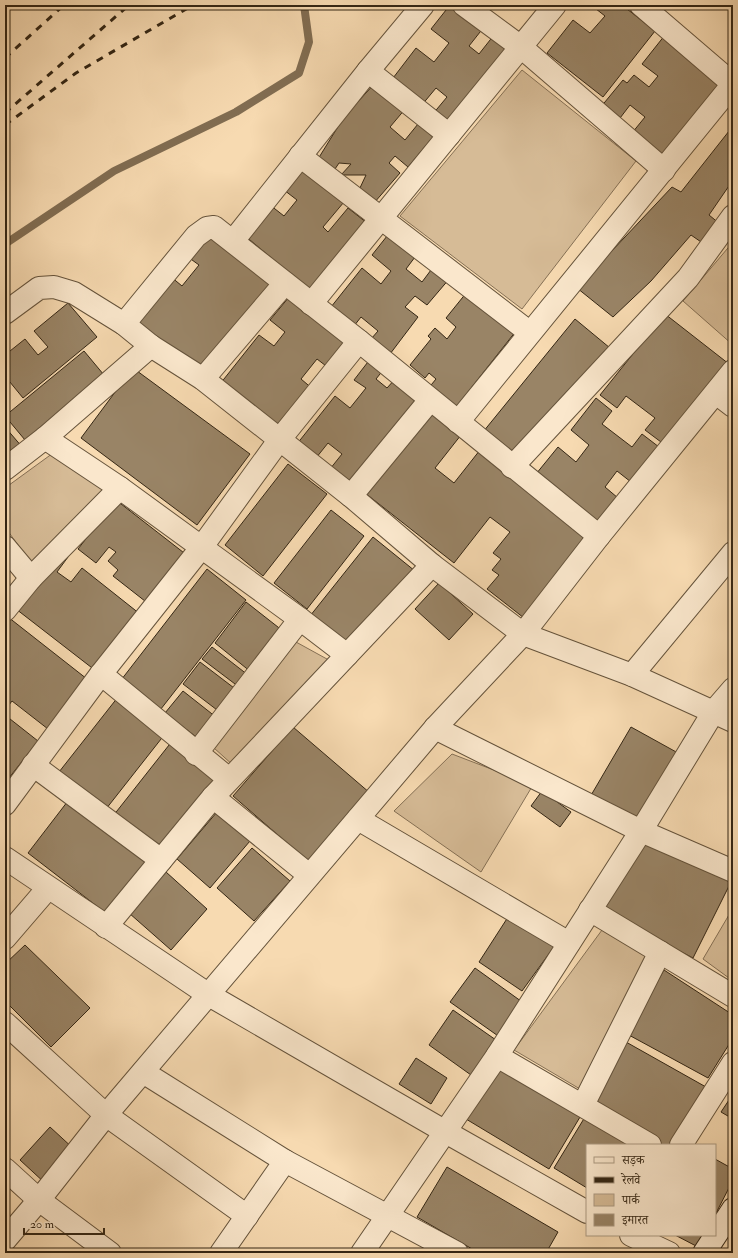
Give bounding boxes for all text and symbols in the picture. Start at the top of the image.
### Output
legend [586,1144,716,1236]
text: सड़क [621,1153,646,1168]
text: रेलवे [620,1172,641,1188]
text: पार्क [621,1193,641,1208]
scale bar [24,1210,104,1236]
text: इमारत [621,1213,649,1228]
text: 20 m [30,1217,55,1232]

